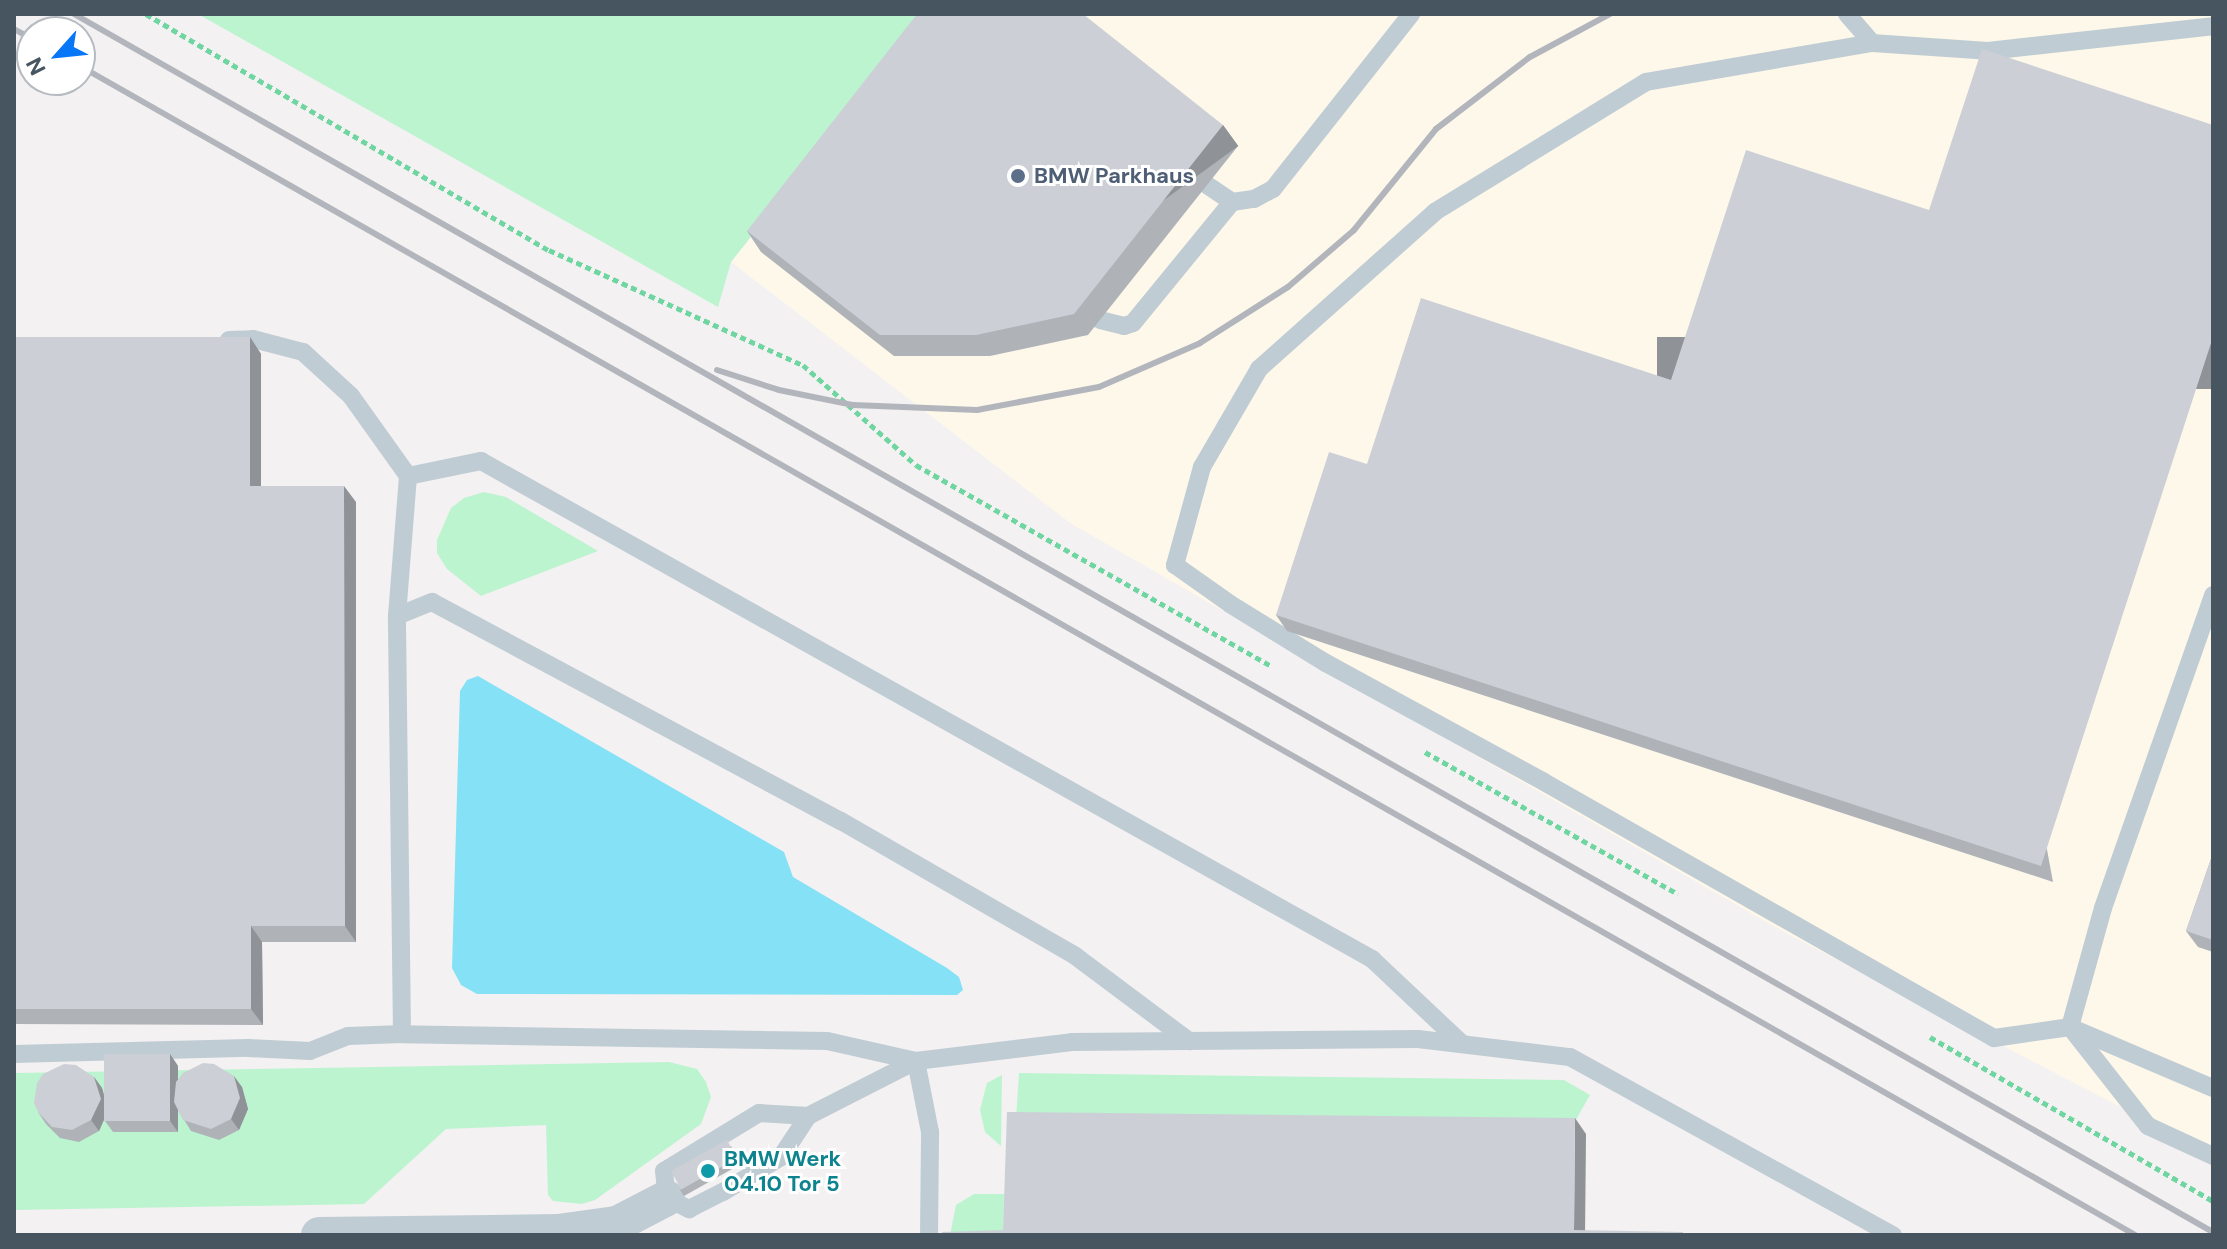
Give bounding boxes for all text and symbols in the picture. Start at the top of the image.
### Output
north arrow [16,16,96,96]
text: N [19,52,53,80]
place label: BMW Parkhaus [1034,163,1194,189]
marker: BMW Parkhaus [1009,167,1027,185]
place label: BMW Werk 04.10 Tor 5 [724,1145,841,1196]
marker: BMW Werk 04.10 Tor 5 [699,1162,717,1180]

